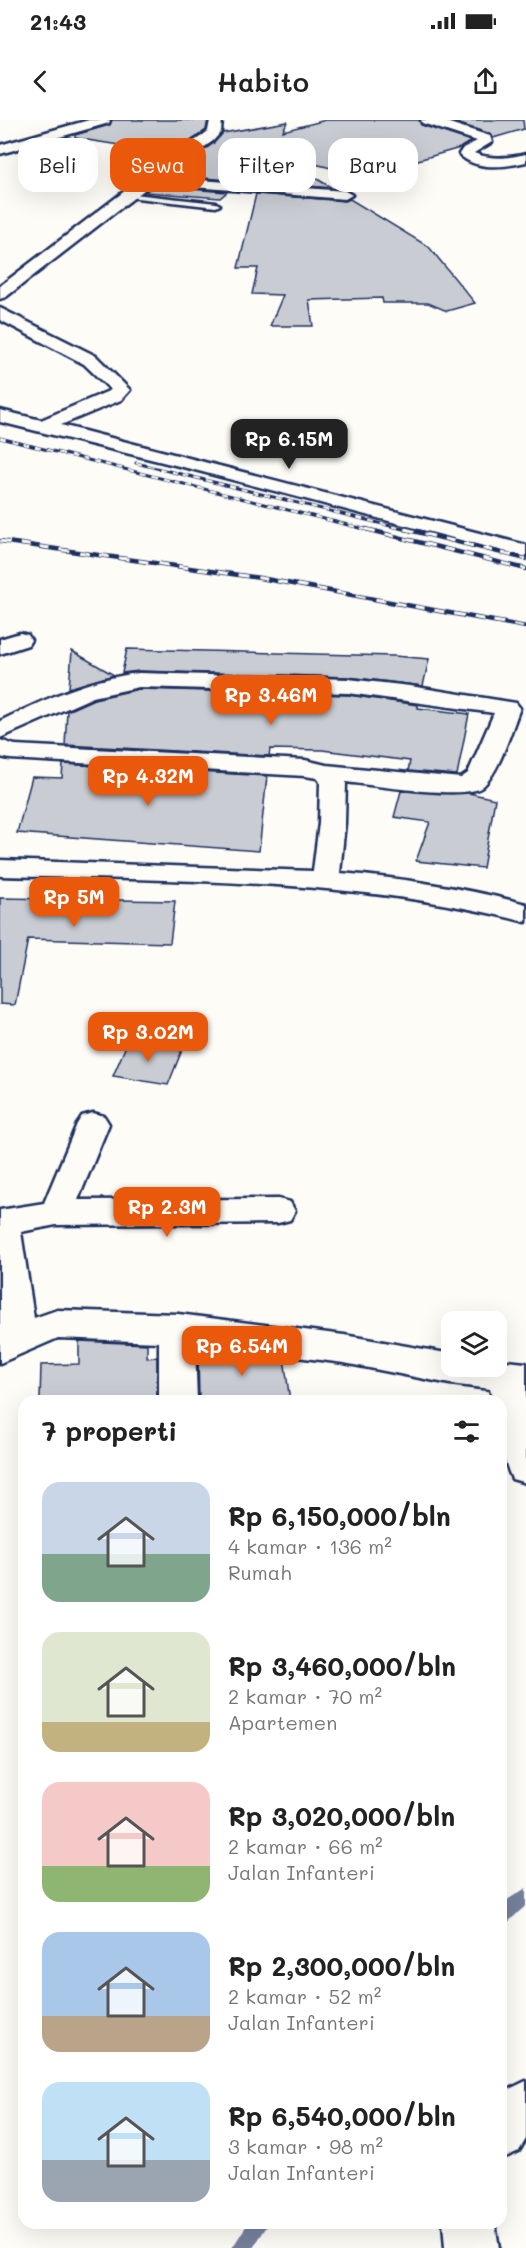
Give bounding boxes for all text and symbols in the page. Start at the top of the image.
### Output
text: 21:43 [30,7,86,36]
text: Habito [217,64,309,99]
icon: back [24,65,57,98]
icon: share [469,65,502,98]
chip: Beli [18,138,98,192]
chip: Sewa [110,138,206,192]
chip: Filter [218,138,316,192]
chip: Baru [328,138,418,192]
pin: Rp 6.15M [227,419,351,470]
text: Rp 6.15M [245,425,333,451]
pin: Rp 3.46M [209,675,333,726]
text: Rp 3.46M [225,681,317,707]
pin: Rp 4.32M [86,756,210,807]
text: Rp 4.32M [102,762,194,788]
pin: Rp 5M [32,877,116,928]
text: Rp 5M [43,883,105,909]
pin: Rp 3.02M [86,1012,210,1063]
text: Rp 3.02M [102,1018,194,1044]
pin: Rp 2.3M [112,1187,222,1238]
text: Rp 2.3M [127,1193,207,1219]
map controls [441,1311,507,1377]
button: layers [441,1311,507,1377]
pin: Rp 6.54M [180,1326,304,1377]
text: Rp 6.54M [196,1332,288,1358]
text: 7 properti [42,1414,177,1448]
icon: filters [450,1415,483,1448]
text: Rp 6,150,000/bln [228,1499,451,1533]
icon: home [90,1506,162,1578]
text: 4 kamar · 136 m² [228,1533,392,1559]
text: Rumah [228,1559,291,1585]
text: Rp 3,460,000/bln [228,1649,456,1683]
icon: home [90,1656,162,1728]
text: 2 kamar · 70 m² [228,1683,382,1709]
text: Apartemen [228,1709,337,1735]
text: Rp 3,020,000/bln [228,1799,455,1833]
icon: home [90,1806,162,1878]
text: 2 kamar · 66 m² [228,1833,383,1859]
text: Jalan Infanteri [228,1859,375,1885]
text: Rp 2,300,000/bln [228,1949,455,1983]
icon: home [90,1956,162,2028]
text: 2 kamar · 52 m² [228,1983,381,2009]
text: Jalan Infanteri [228,2009,375,2035]
text: Rp 6,540,000/bln [228,2099,456,2133]
icon: home [90,2106,162,2178]
text: 3 kamar · 98 m² [228,2133,383,2159]
text: Jalan Infanteri [228,2159,375,2185]

